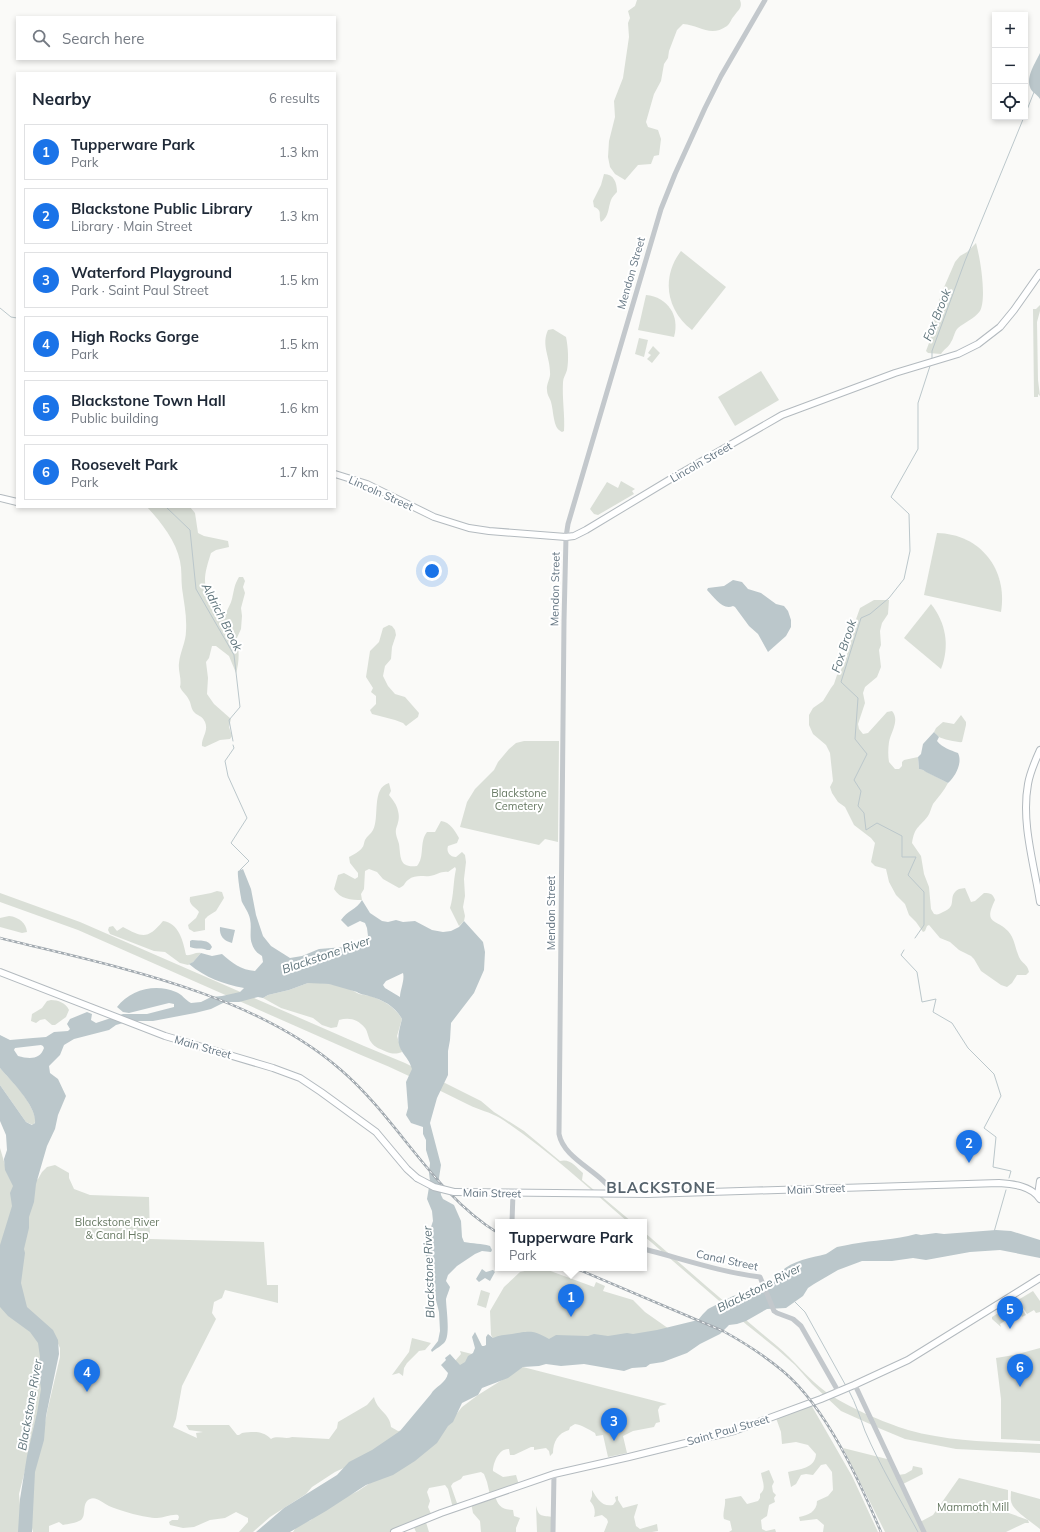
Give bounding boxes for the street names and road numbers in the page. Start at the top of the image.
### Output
street label: Mendon Street [614,235,648,311]
street label: Lincoln Street [668,439,735,485]
street label: Lincoln Street [347,473,416,513]
street label: Mendon Street [547,551,563,626]
street label: Mendon Street [544,876,558,950]
street label: Main Street [173,1032,233,1062]
street label: Main Street [787,1181,846,1197]
street label: Main Street [463,1185,521,1201]
street label: Canal Street [695,1247,759,1273]
street label: Saint Paul Street [685,1412,771,1448]

